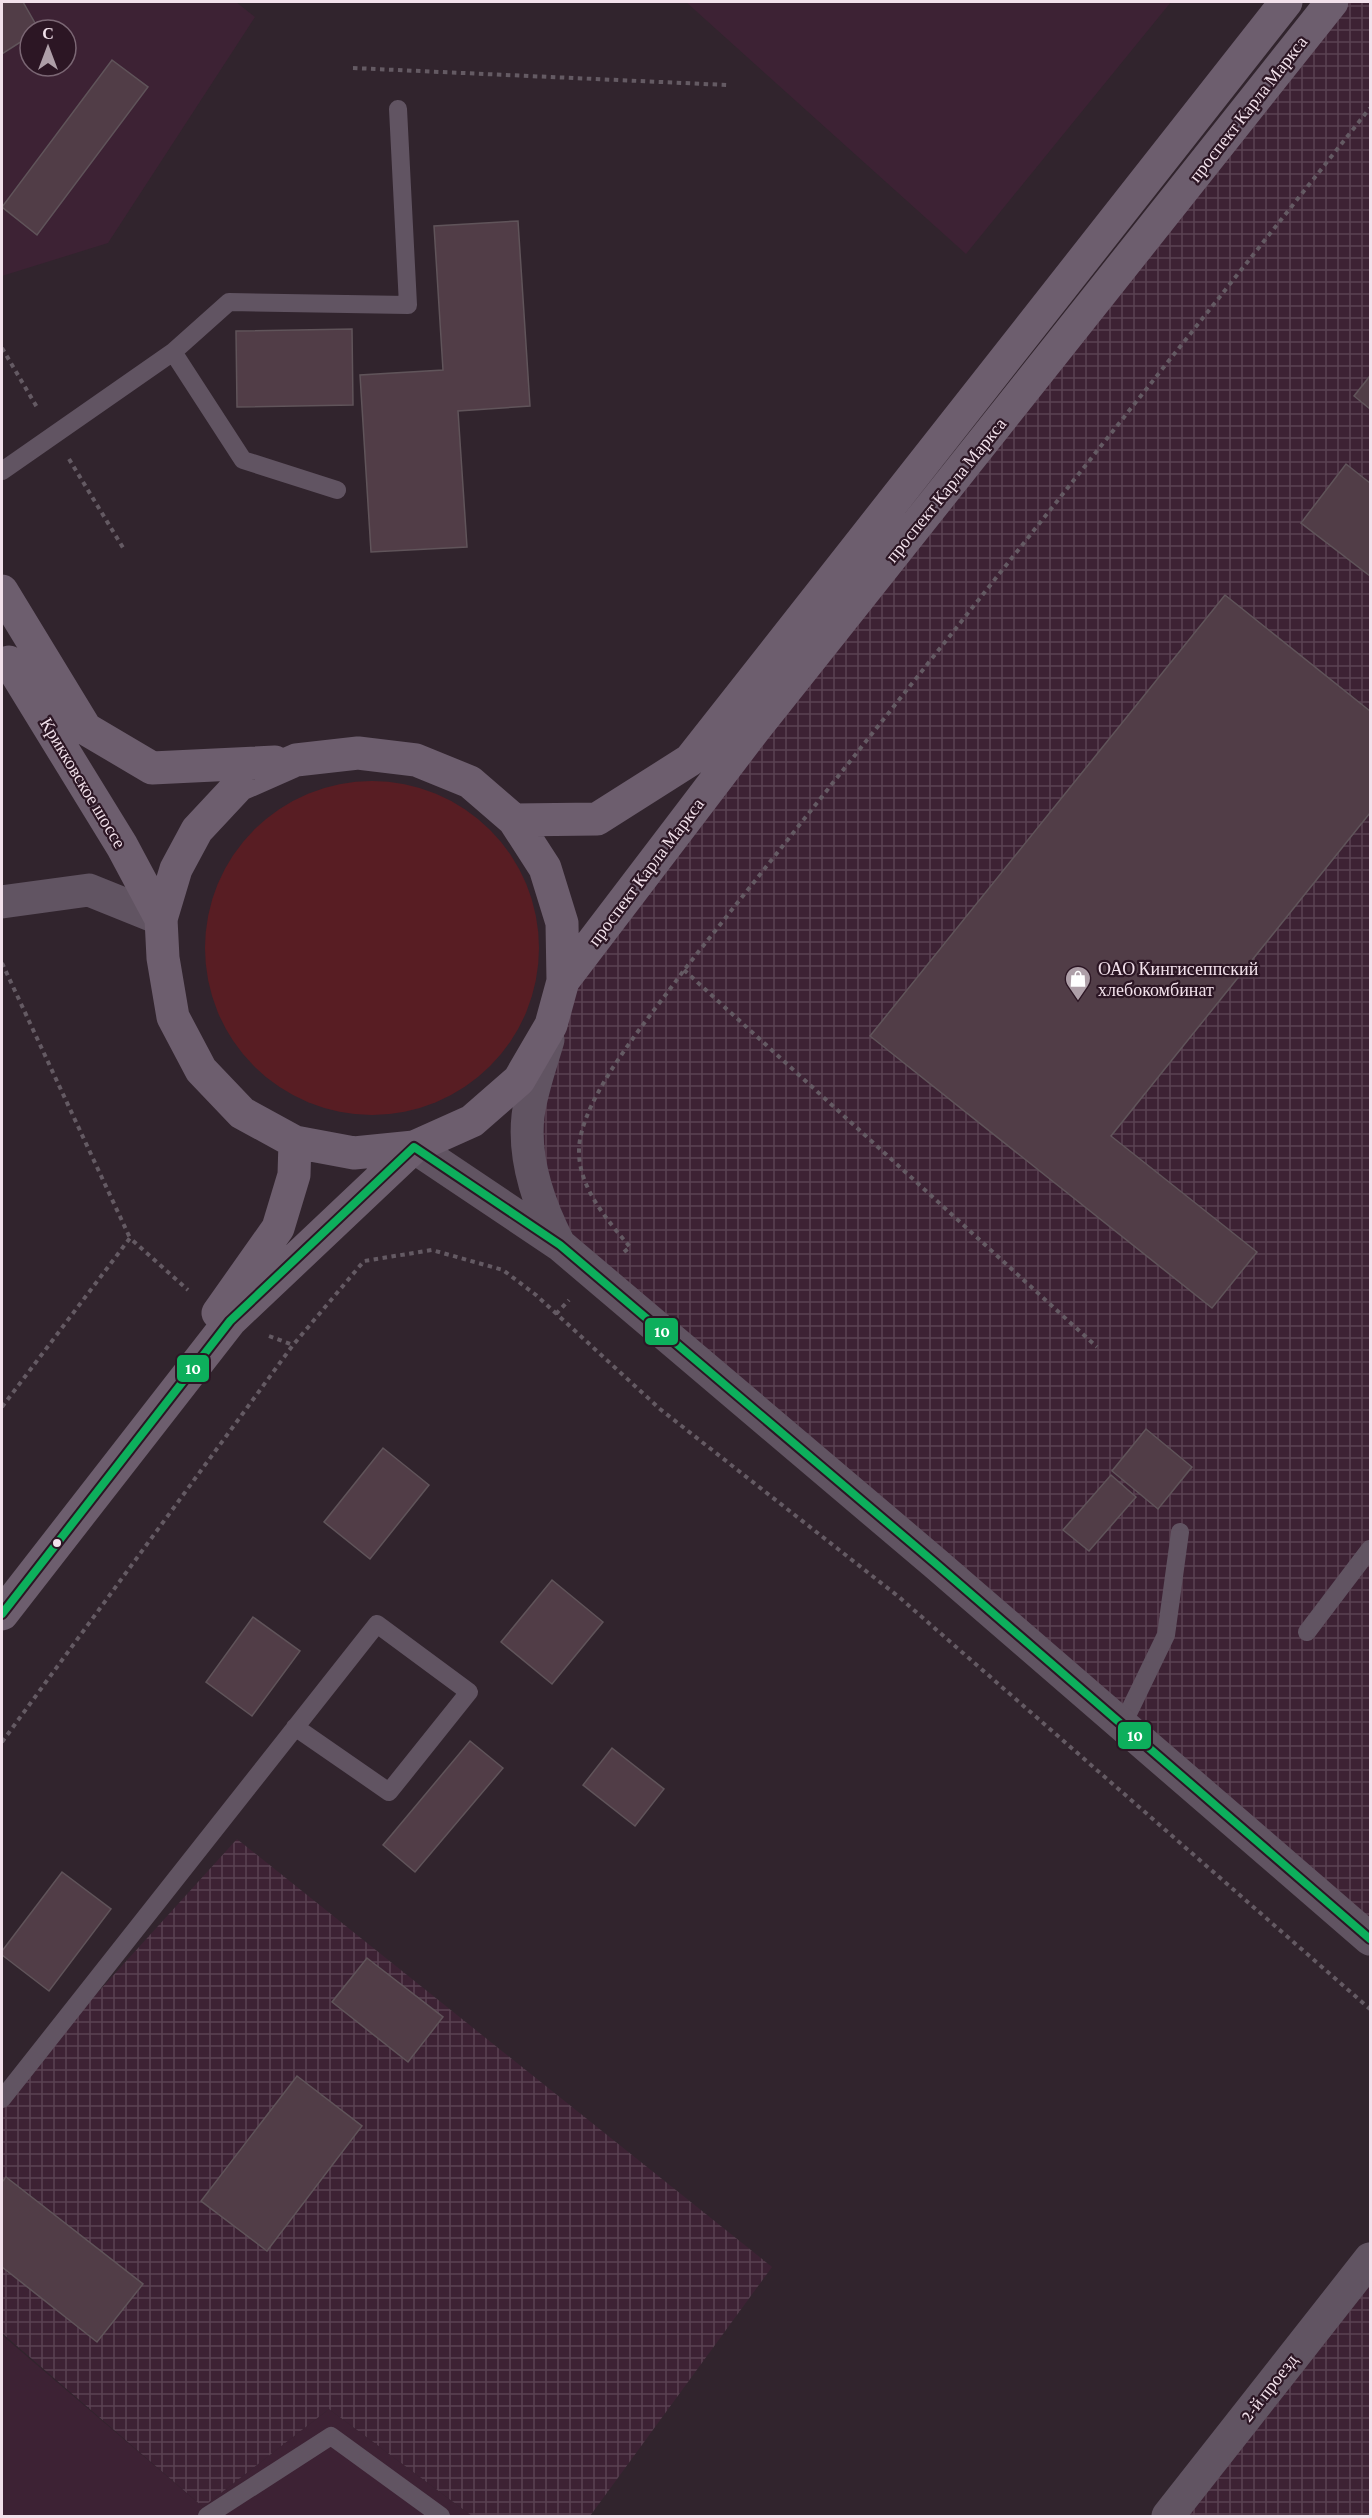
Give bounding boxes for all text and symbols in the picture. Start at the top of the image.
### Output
north arrow [18,18,78,78]
text: С [42,25,54,42]
street label: проспект Карла Маркса [1185,32,1311,186]
street label: проспект Карла Маркса [882,414,1010,566]
street label: Крикковское шоссе [36,714,130,852]
street label: проспект Карла Маркса [584,794,708,950]
place label: ОАО Кингисеппский хлебокомбинат [1098,959,1259,1000]
shop icon: ОАО Кингисеппский хлебокомбинат [1063,964,1093,1002]
line badge: 10 [644,1317,679,1346]
text: 10 [654,1323,670,1340]
line badge: 10 [176,1354,210,1383]
text: 10 [185,1360,201,1377]
unlabelled marker [51,1537,63,1549]
line badge: 10 [1117,1721,1152,1750]
text: 10 [1127,1727,1143,1744]
street label: 2-й проезд [1236,2350,1302,2426]

